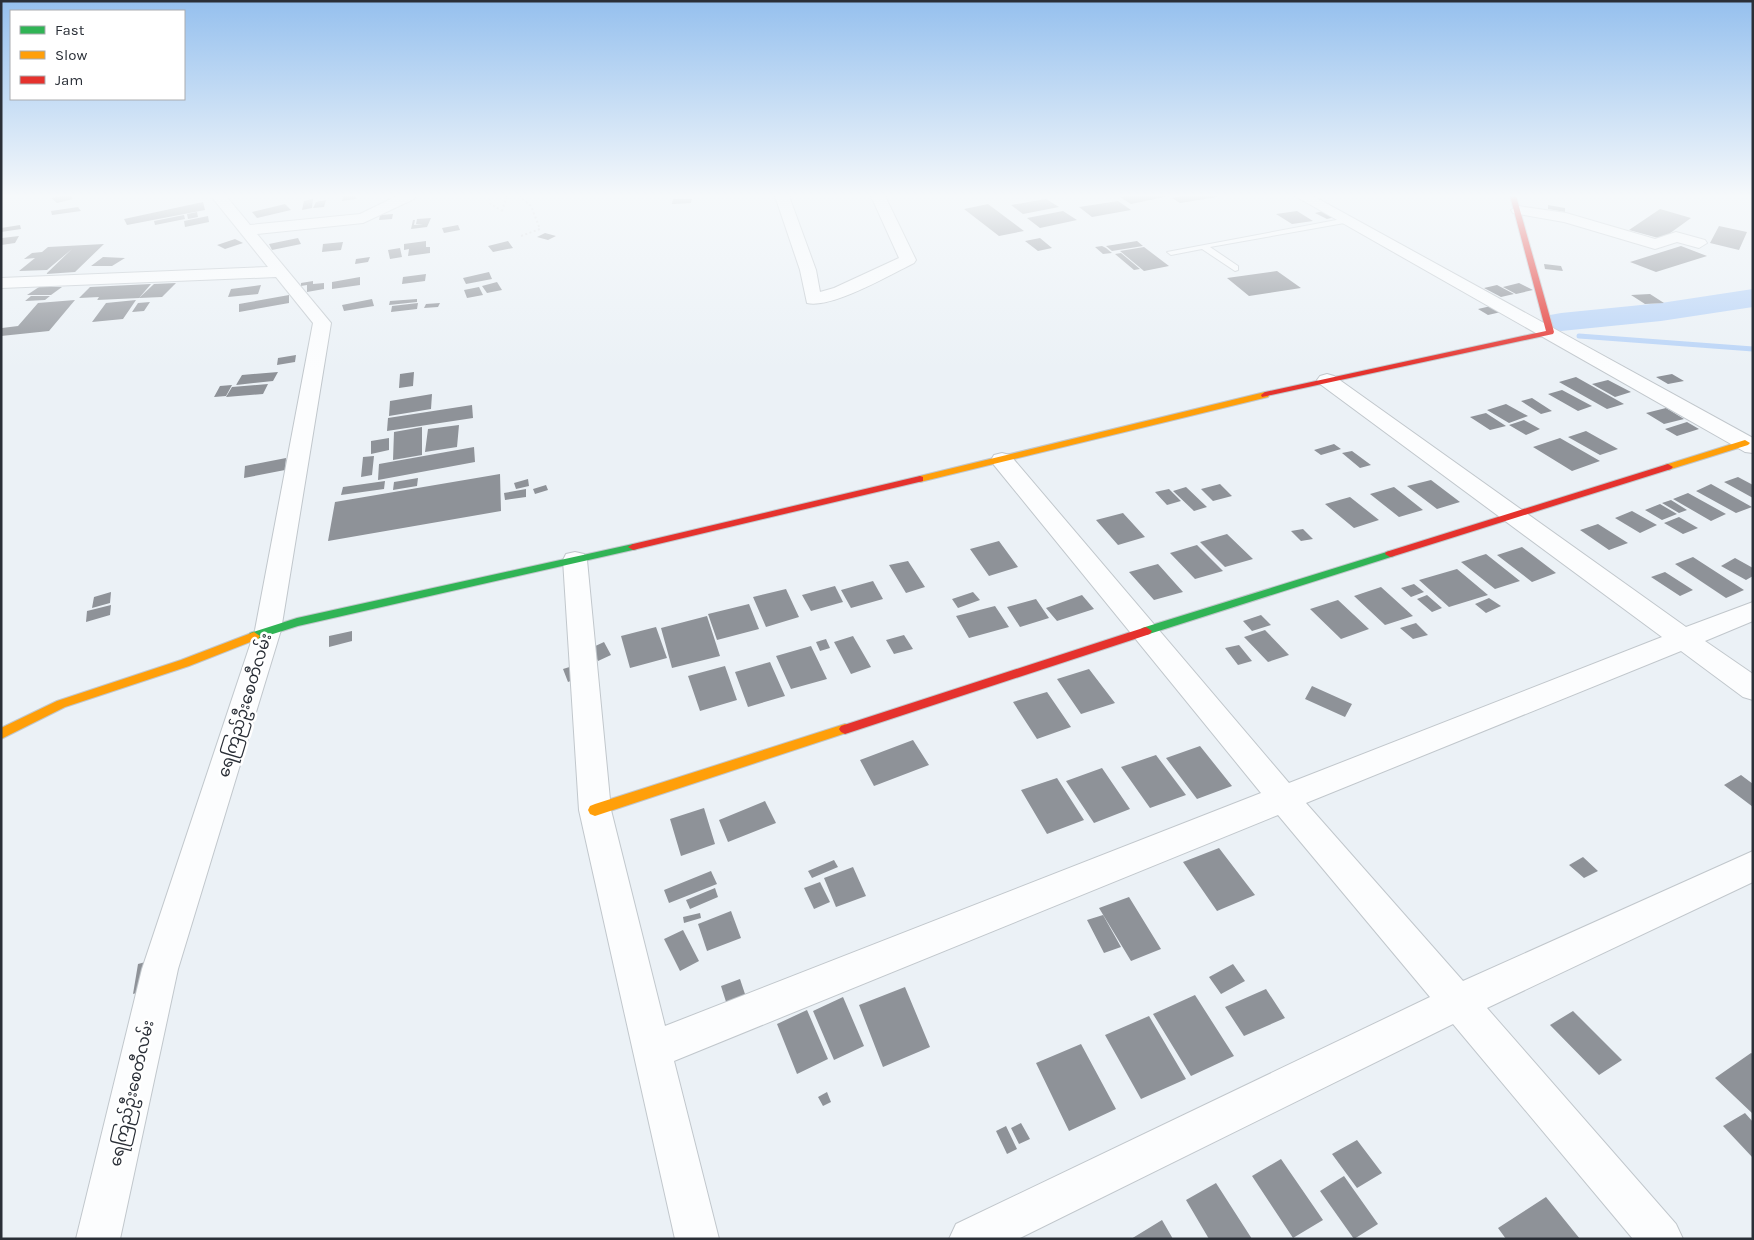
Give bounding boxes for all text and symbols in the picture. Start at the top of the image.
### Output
legend [10,10,185,100]
text: Fast [55,21,85,39]
text: Slow [55,46,87,64]
text: Jam [55,71,83,89]
street label: ရေကြည်ဦးစေတီလမ်း [212,630,279,781]
street label: ရေကြည်ဦးစေတီလမ်း [103,1018,161,1169]

